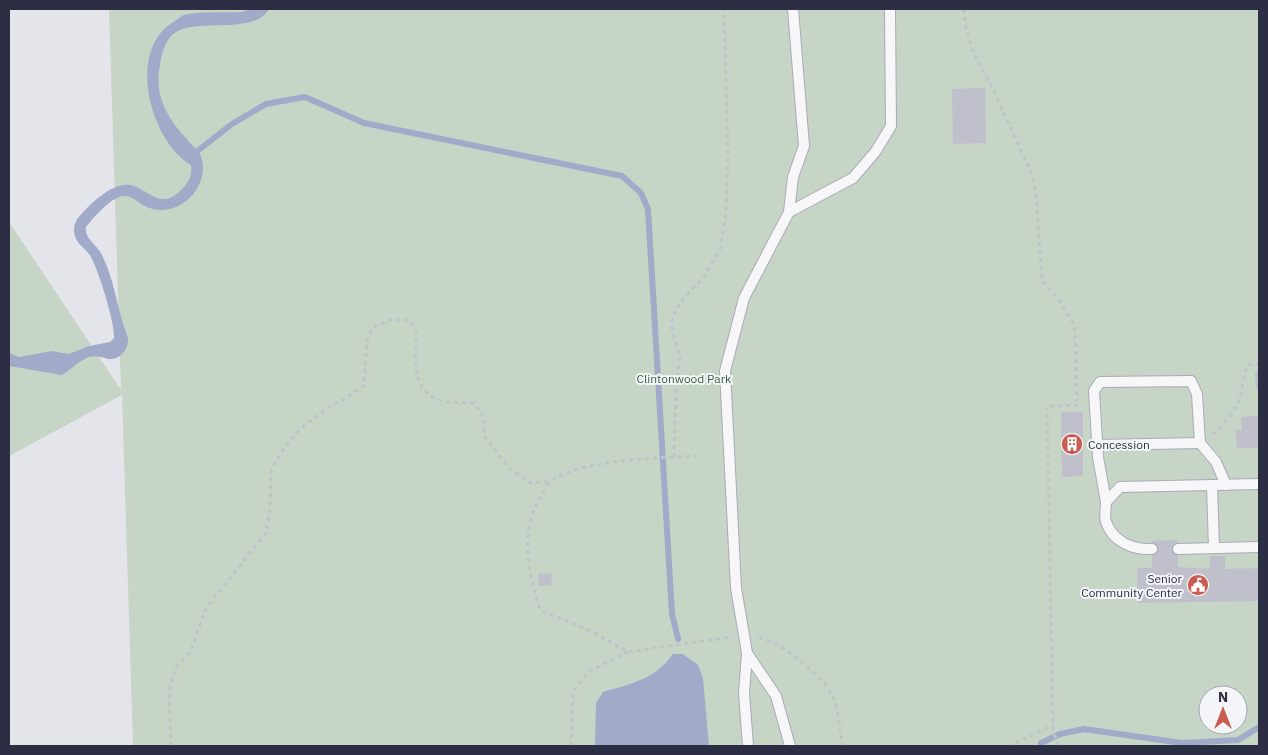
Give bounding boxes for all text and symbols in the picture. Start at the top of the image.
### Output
park label: Clintonwood Park [637,371,732,386]
building icon: Concession [1060,432,1084,456]
place label: Concession [1088,437,1150,452]
place label: Senior Community Center [1081,571,1183,600]
public building icon: Senior Community Center [1186,573,1210,597]
north arrow [1198,685,1248,735]
text: N [1218,688,1228,706]

